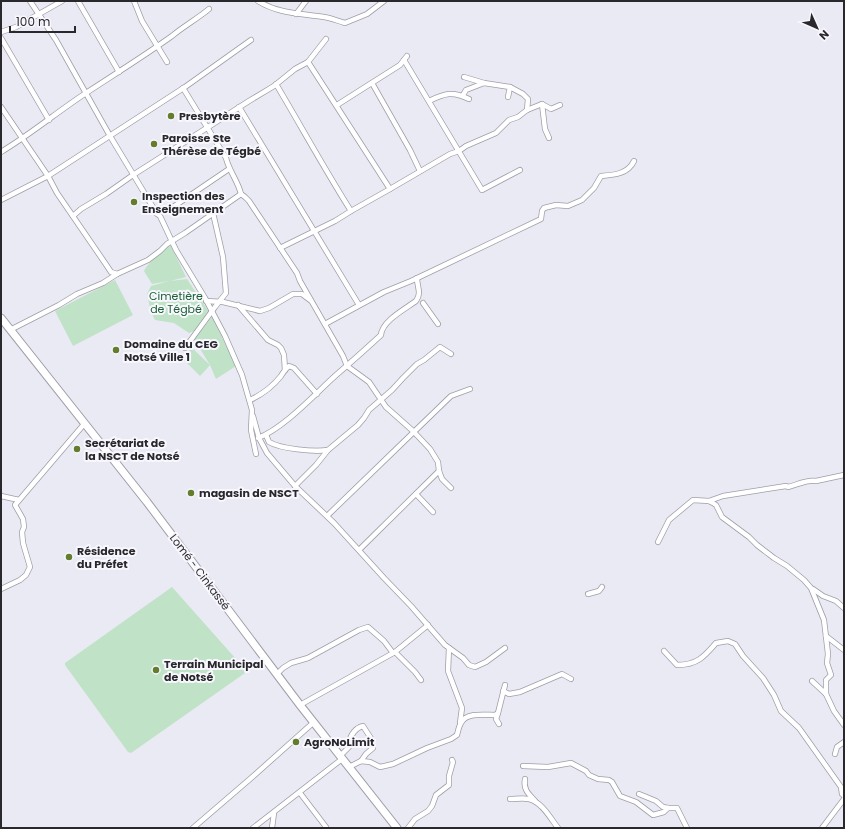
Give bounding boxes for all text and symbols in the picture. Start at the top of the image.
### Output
scale bar [10,8,75,34]
north arrow [797,8,837,48]
text: 100 m [16,13,50,30]
text: N [815,26,833,44]
place label: Presbytère [179,108,241,124]
marker: Presbytère [166,111,176,121]
place label: Paroisse Ste Thérèse de Tégbé [162,130,261,159]
marker: Paroisse Ste Thérèse de Tégbé [149,139,159,149]
place label: Inspection des Enseignement [142,188,225,217]
marker: Inspection des Enseignement [129,197,139,207]
park label: Cimetière de Tégbé [149,288,203,317]
place label: Domaine du CEG Notsé Ville 1 [124,336,218,365]
marker: Domaine du CEG Notsé Ville 1 [111,345,121,355]
place label: Secrétariat de la NSCT de Notsé [85,435,180,464]
marker: Secrétariat de la NSCT de Notsé [72,444,82,454]
place label: magasin de NSCT [199,485,299,501]
marker: magasin de NSCT [186,488,196,498]
street label: Lomé - Cinkassé [166,531,234,613]
place label: Résidence du Préfet [77,543,136,572]
marker: Résidence du Préfet [64,552,74,562]
place label: Terrain Municipal de Notsé [164,656,263,685]
marker: Terrain Municipal de Notsé [151,665,161,675]
place label: AgroNoLimit [304,734,375,750]
marker: AgroNoLimit [291,737,301,747]

